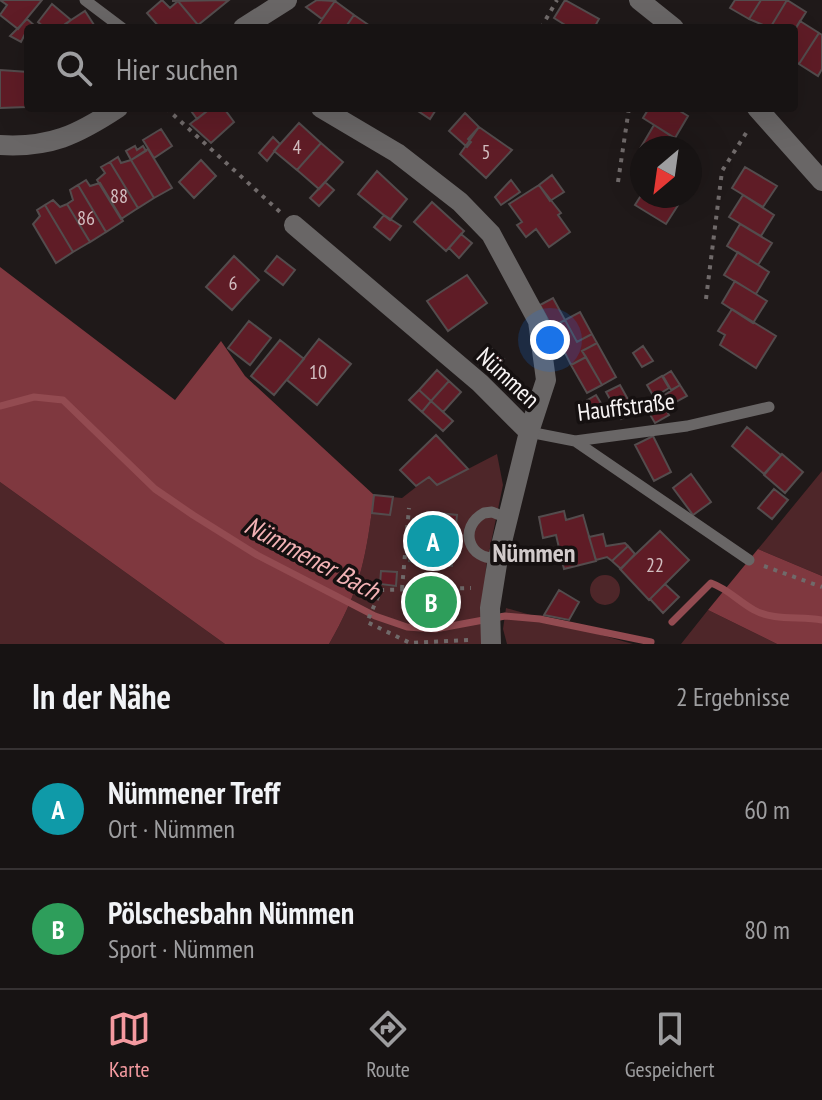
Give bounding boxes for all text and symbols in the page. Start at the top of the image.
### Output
search box [24,24,798,112]
icon: search [52,46,96,90]
text: Hier suchen [116,49,238,88]
house number: 4 [293,134,302,160]
north arrow [630,136,702,208]
house number: 5 [482,139,491,165]
house number: 88 [110,183,128,209]
house number: 86 [77,205,95,231]
house number: 6 [229,270,238,296]
your location [530,320,570,360]
street label: Nümmen [470,341,546,415]
house number: 10 [309,359,327,385]
street label: Hauffstraße [576,385,676,428]
water label: Nümmener Bach [239,508,387,608]
pin: A [407,511,459,571]
district label: Nümmen [493,536,575,569]
house number: 22 [646,552,664,578]
pin: B [405,572,457,632]
text: In der Nähe [32,674,171,718]
text: 2 Ergebnisse [676,680,790,713]
text: Nümmener Treff [108,773,280,812]
text: A [51,793,65,826]
text: 60 m [744,793,790,826]
text: Ort · Nümmen [108,812,235,845]
text: Pölschesbahn Nümmen [108,893,354,932]
text: B [52,913,64,946]
text: 80 m [744,913,790,946]
text: Sport · Nümmen [108,932,254,965]
tab: Karte [107,1007,151,1083]
tab: Route [366,1007,410,1083]
tab: Gespeichert [625,1007,715,1083]

